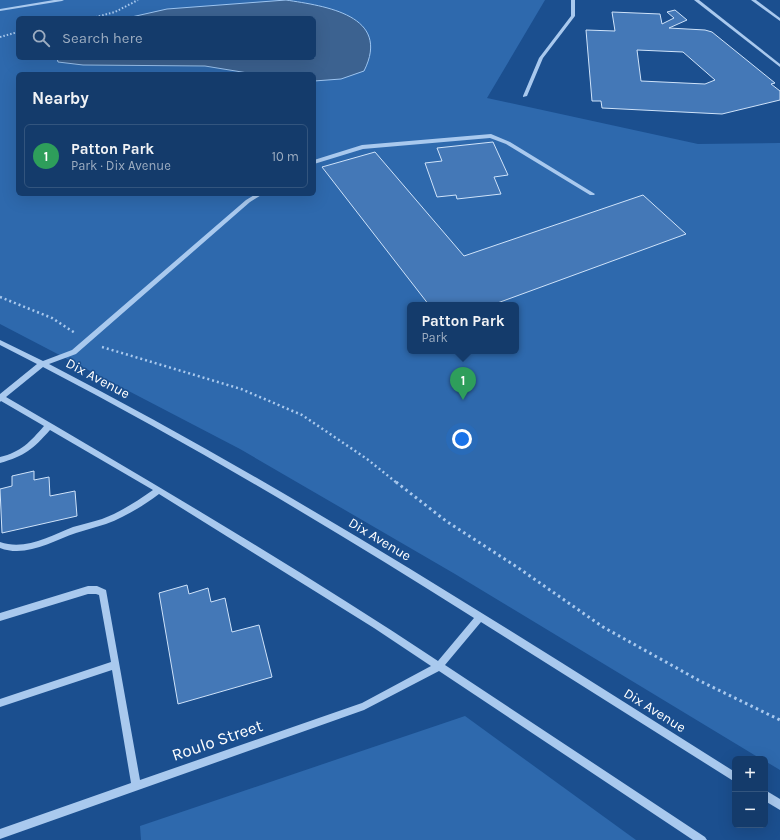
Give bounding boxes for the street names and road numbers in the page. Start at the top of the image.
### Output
street label: Dix Avenue [63,355,133,402]
street label: Dix Avenue [345,514,414,565]
street label: Dix Avenue [621,685,689,736]
street label: Roulo Street [169,715,265,765]

